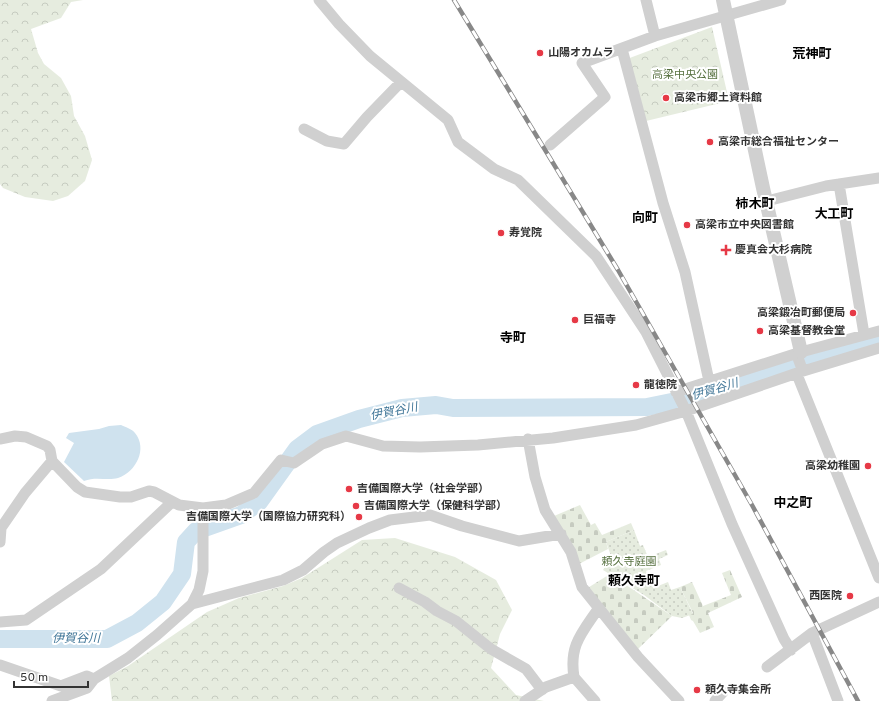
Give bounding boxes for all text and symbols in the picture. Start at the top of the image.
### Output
place label: 山陽オカムラ [548,46,613,60]
district label: 荒神町 [792,46,832,63]
marker: 山陽オカムラ [535,48,545,58]
park label: 高梁中央公園 [652,68,718,82]
place label: 高梁市郷土資料館 [674,91,762,105]
marker: 高梁市郷土資料館 [661,93,671,103]
place label: 高梁市総合福祉センター [718,135,839,149]
marker: 高梁市総合福祉センター [705,137,715,147]
district label: 柿木町 [735,197,775,213]
district label: 大工町 [814,207,854,223]
district label: 向町 [632,210,658,227]
place label: 高梁市立中央図書館 [695,218,794,232]
marker: 高梁市立中央図書館 [682,220,692,230]
place label: 寿覚院 [509,226,542,240]
marker: 寿覚院 [496,228,506,238]
place label: 慶真会大杉病院 [735,243,812,257]
marker: 慶真会大杉病院 [720,244,732,256]
place label: 高梁鍛冶町郵便局 [757,306,845,320]
marker: 高梁鍛冶町郵便局 [848,308,858,318]
place label: 巨福寺 [583,313,616,327]
marker: 巨福寺 [570,315,580,325]
place label: 高梁基督教会堂 [768,324,845,338]
marker: 高梁基督教会堂 [755,326,765,336]
district label: 寺町 [500,331,526,347]
water label: 伊賀谷川 [690,375,742,404]
place label: 龍徳院 [644,378,677,392]
marker: 龍徳院 [631,380,641,390]
water label: 伊賀谷川 [369,399,421,424]
place label: 高梁幼稚園 [805,459,860,473]
marker: 高梁幼稚園 [863,461,873,471]
place label: 吉備国際大学（社会学部） [357,482,489,496]
marker: 吉備国際大学（社会学部） [344,484,354,494]
district label: 中之町 [773,496,813,512]
place label: 吉備国際大学（保健科学部） [364,499,507,513]
marker: 吉備国際大学（保健科学部） [351,501,361,511]
place label: 吉備国際大学（国際協力研究科） [186,510,351,524]
marker: 吉備国際大学（国際協力研究科） [354,512,364,522]
park label: 頼久寺庭園 [602,555,657,569]
district label: 頼久寺町 [608,573,660,590]
place label: 西医院 [809,589,842,603]
marker: 西医院 [845,591,855,601]
water label: 伊賀谷川 [52,631,102,647]
scale bar [14,663,88,689]
text: 50 m [20,670,48,686]
place label: 頼久寺集会所 [705,683,771,697]
marker: 頼久寺集会所 [692,685,702,695]

